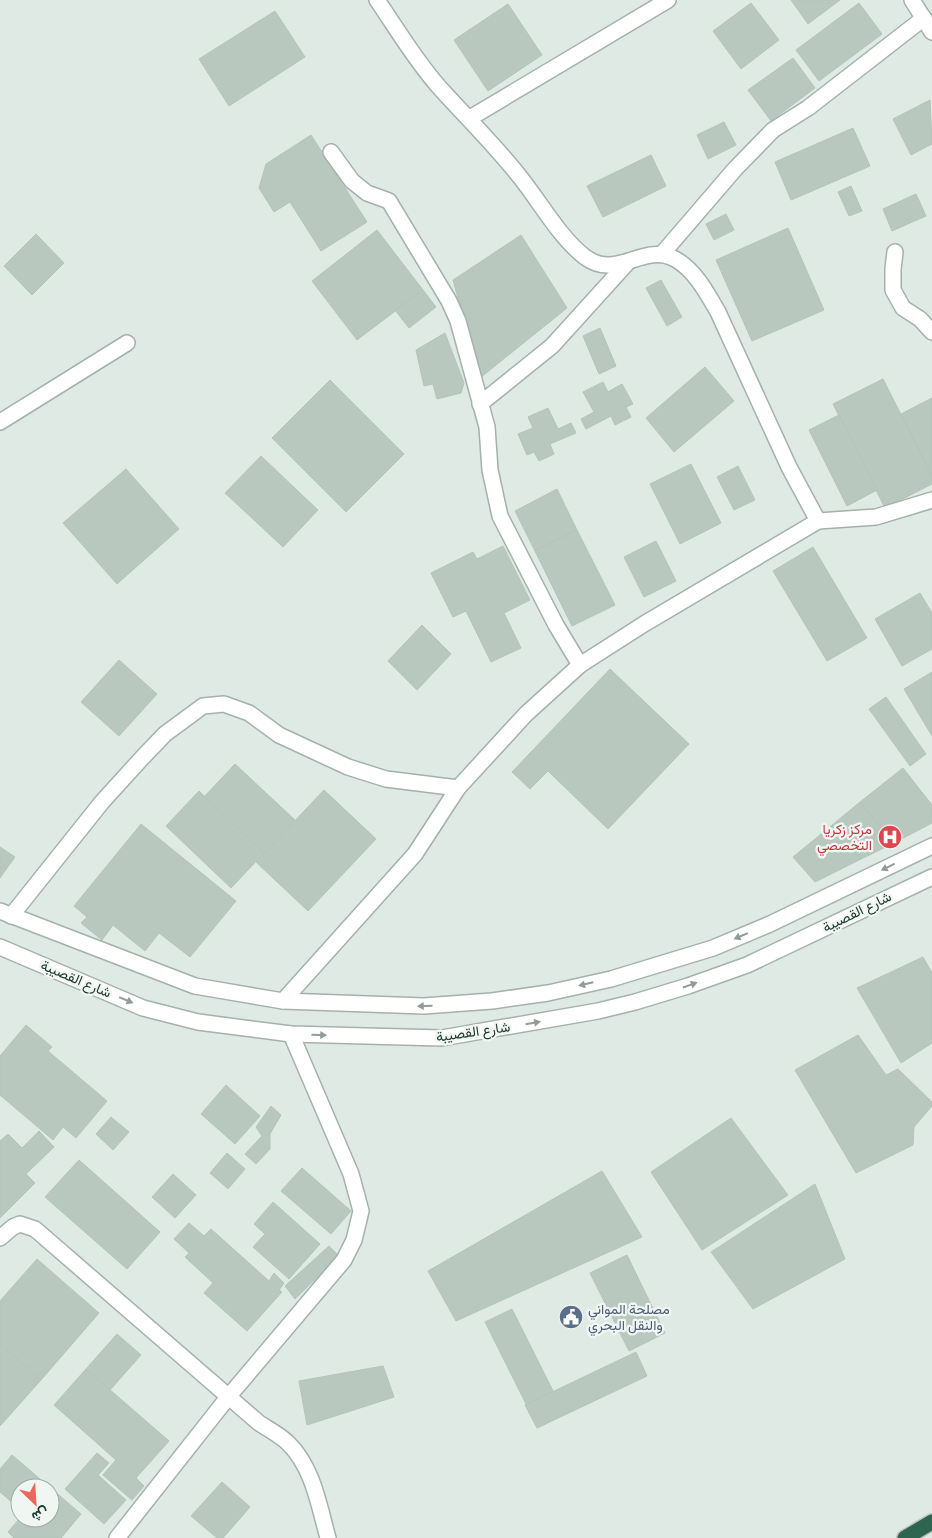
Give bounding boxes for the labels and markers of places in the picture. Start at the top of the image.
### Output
place label: مركز زكريا التخصصي [817,821,872,857]
hospital icon: مركز زكريا التخصصي [877,824,903,850]
place label: مصلحة المواني والنقل البحري [588,1301,670,1337]
public building icon: مصلحة المواني والنقل البحري [558,1304,584,1330]

